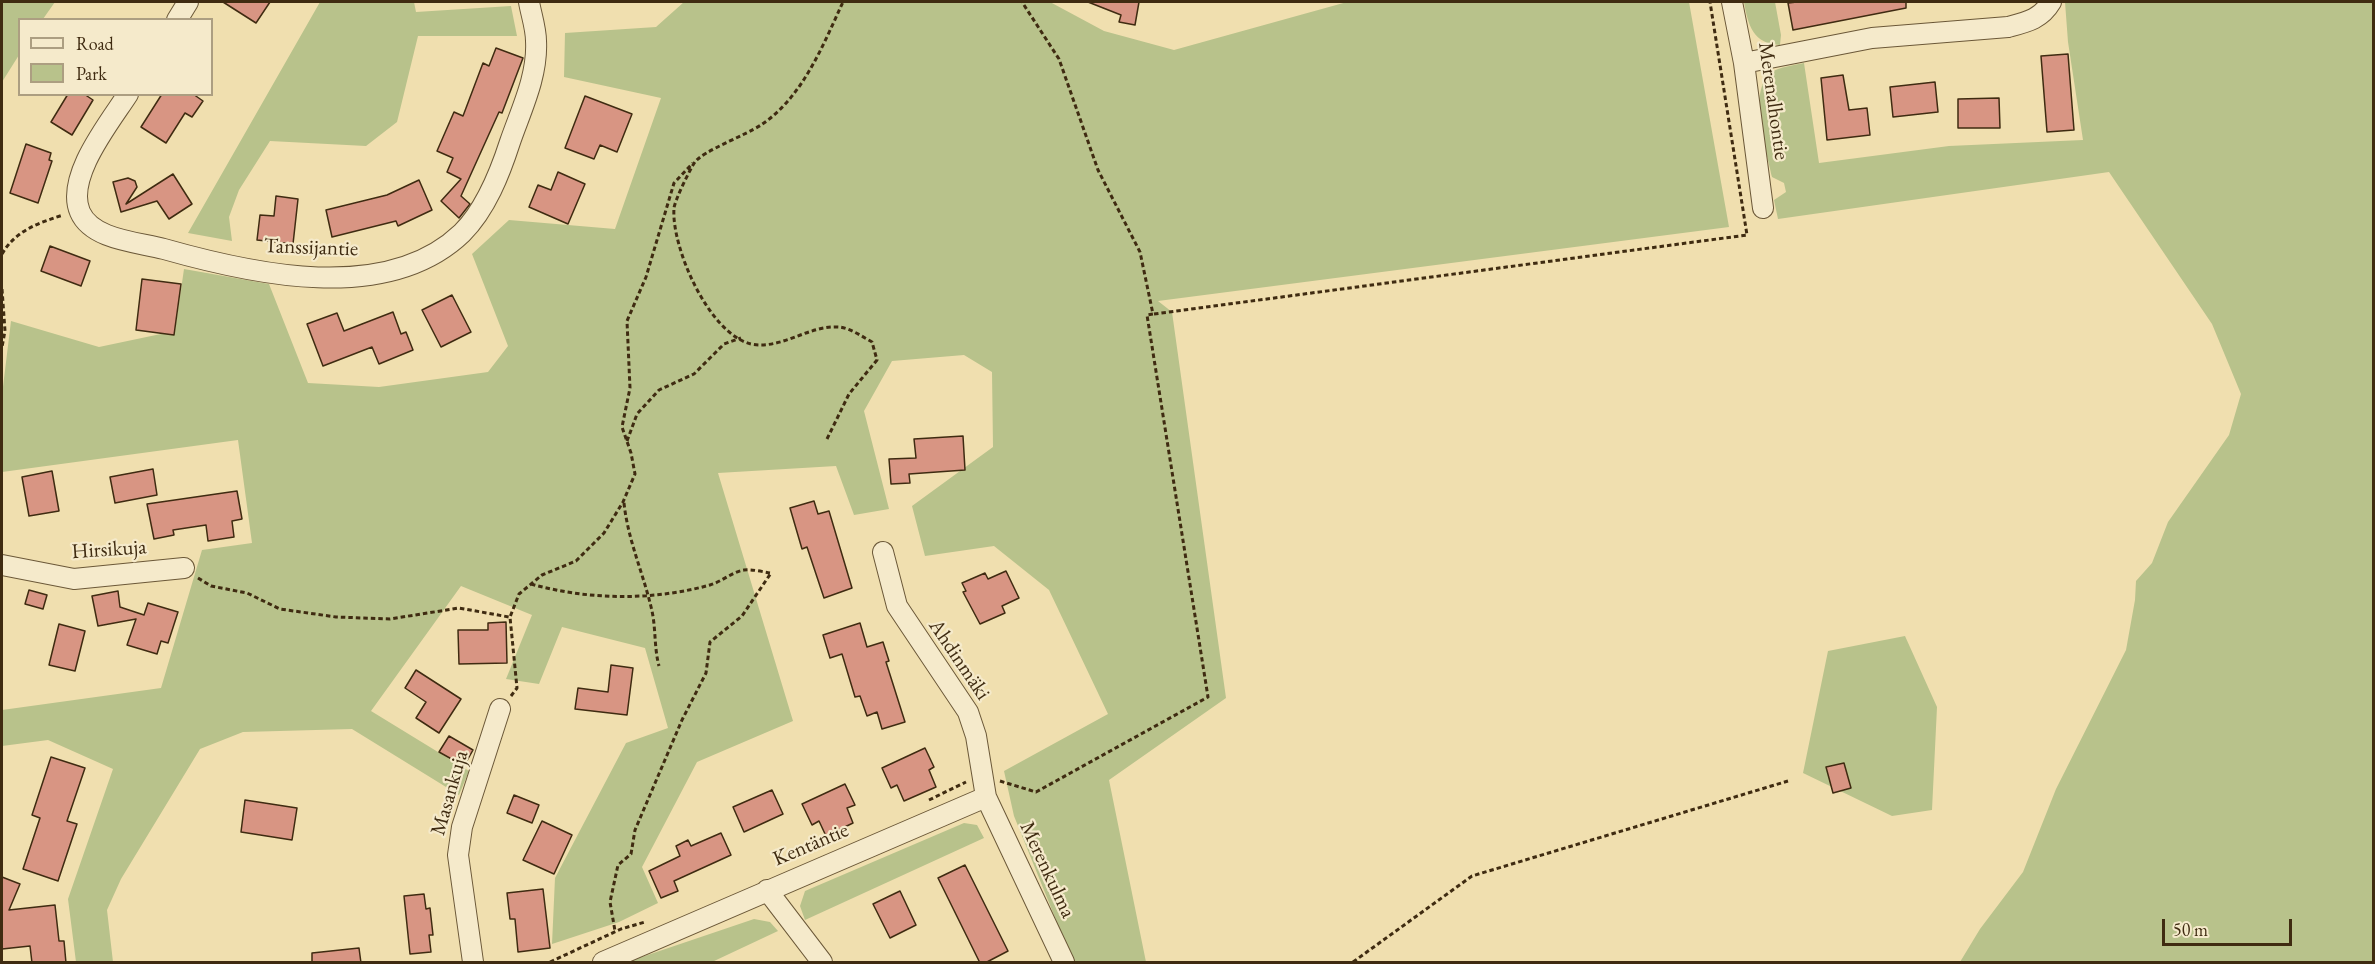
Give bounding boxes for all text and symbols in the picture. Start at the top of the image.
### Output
legend [18,18,213,96]
text: Road [76,32,114,55]
street label: Merenalhontie [1752,41,1794,161]
text: Park [76,62,107,85]
street label: Tanssijantie [263,234,359,262]
street label: Hirsikuja [71,535,147,565]
street label: Ahdinmäki [923,615,995,705]
street label: Masankuja [426,748,474,838]
street label: Kentäntie [769,818,853,872]
street label: Merenkulma [1014,818,1080,922]
scale bar [2165,907,2296,945]
text: 50 m [2173,918,2208,941]

